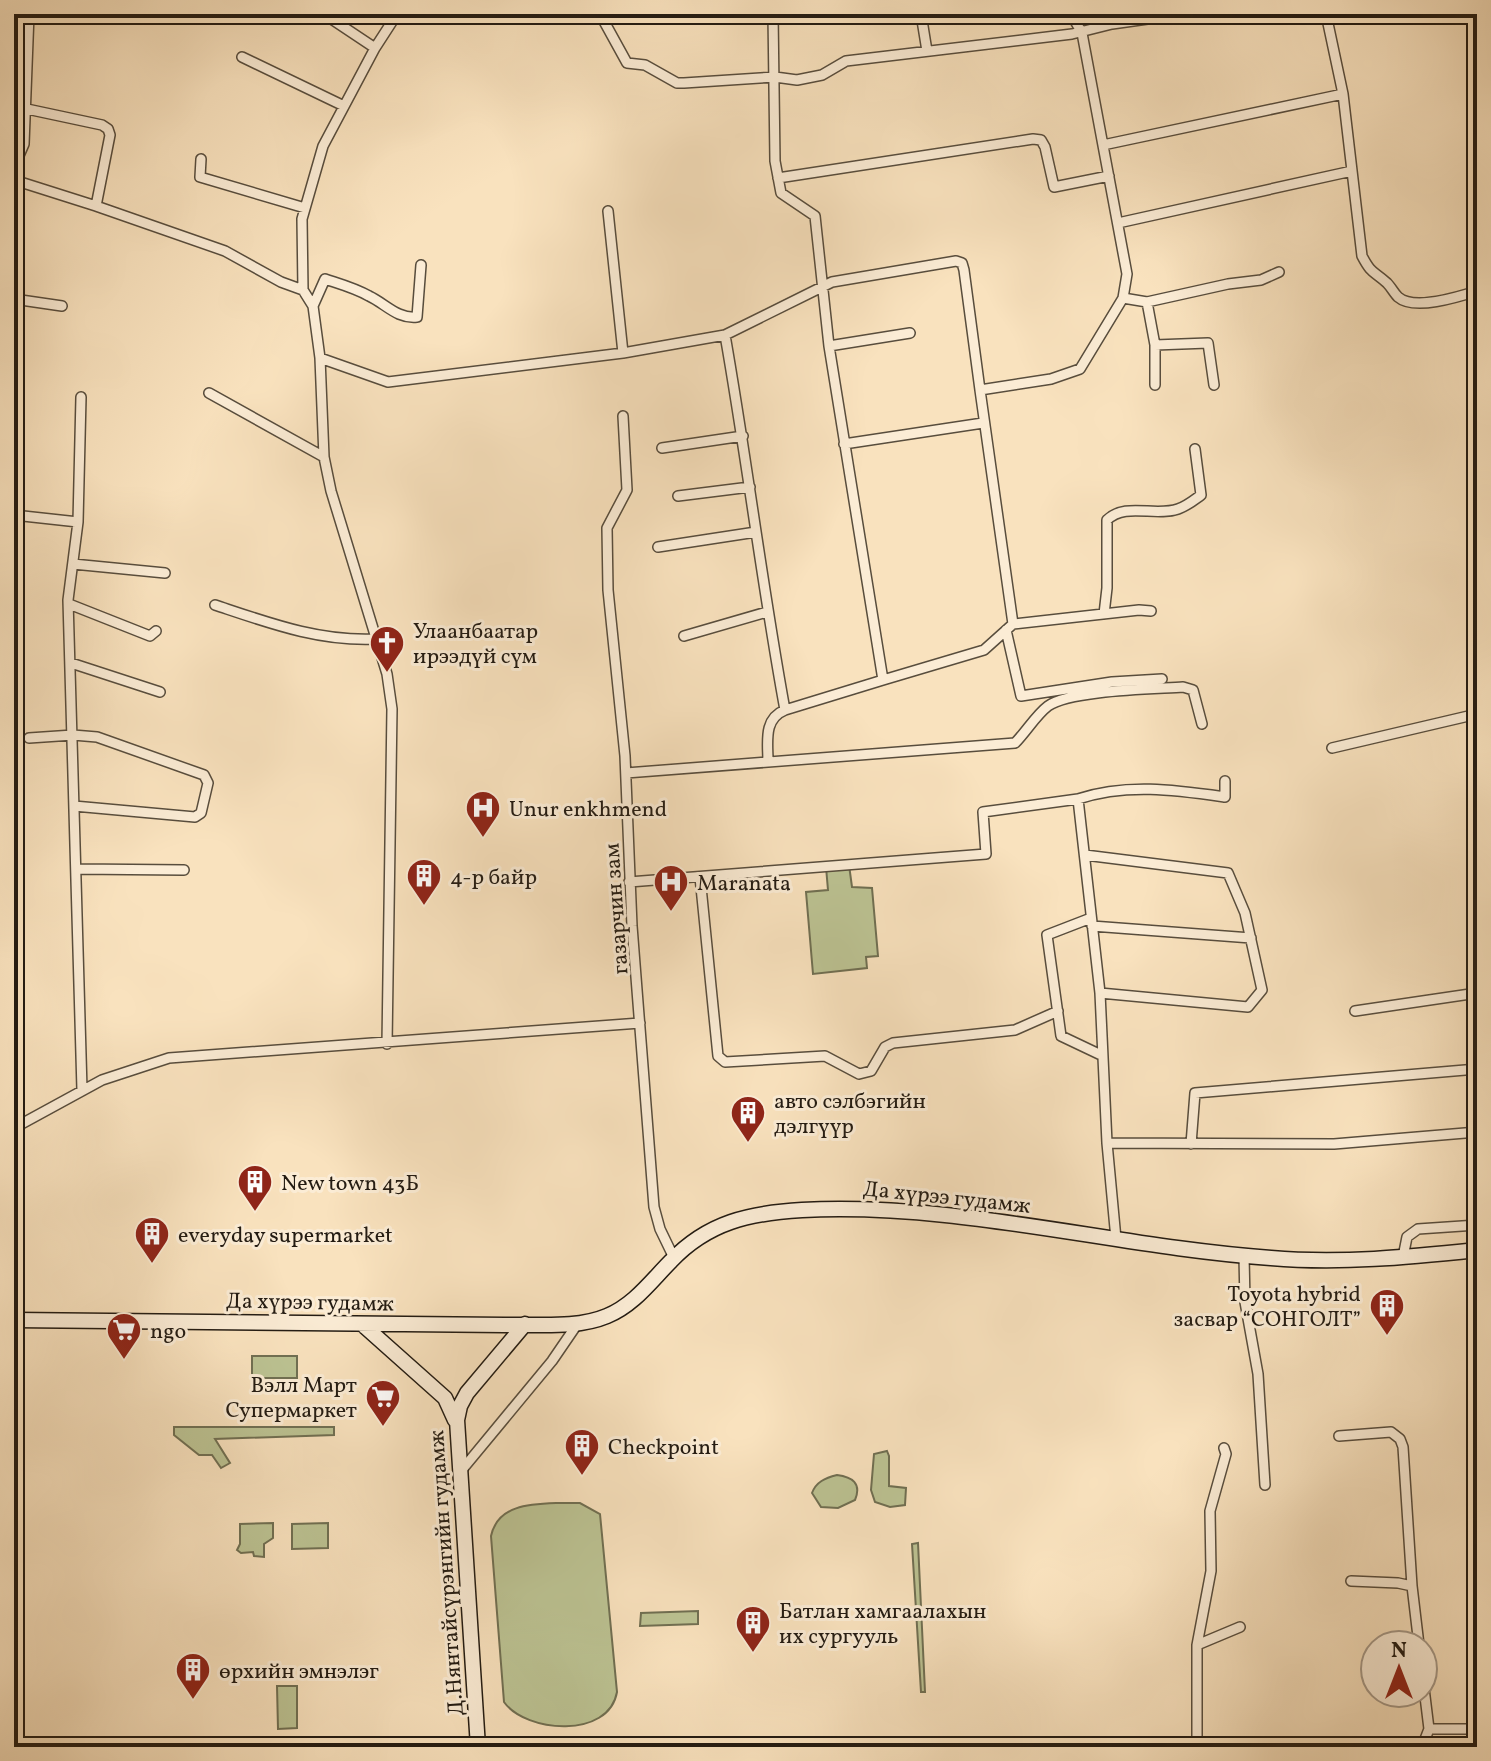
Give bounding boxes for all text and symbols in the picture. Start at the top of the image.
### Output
place label: Улаанбаатар ирээдүй сүм [413,617,538,673]
church icon: Улаанбаатар ирээдүй сүм [368,624,406,674]
hospital icon: Unur enkhmend [464,789,502,839]
place label: Unur enkhmend [509,795,667,826]
street label: газарчин зам [597,842,638,976]
building icon: 4-р байр [405,857,443,907]
place label: 4-р байр [450,863,537,894]
hospital icon: Maranata [652,863,690,913]
place label: Maranata [697,869,791,900]
place label: авто сэлбэгийн дэлгүүр [774,1087,926,1143]
building icon: авто сэлбэгийн дэлгүүр [729,1094,767,1144]
building icon: New town 43Б [236,1163,274,1213]
place label: New town 43Б [281,1169,419,1200]
street label: Да хүрээ гудамж [861,1174,1032,1223]
building icon: everyday supermarket [133,1215,171,1265]
place label: everyday supermarket [178,1221,393,1252]
place label: Toyota hybrid засвар “СОНГОЛТ” [1174,1280,1361,1336]
street label: Да хүрээ гудамж [226,1287,394,1320]
building icon: Toyota hybrid засвар “СОНГОЛТ” [1368,1287,1406,1337]
supermarket icon: ngo [105,1311,143,1361]
place label: ngo [150,1317,186,1348]
place label: Вэлл Март Супермаркет [225,1371,357,1427]
supermarket icon: Вэлл Март Супермаркет [364,1378,402,1428]
building icon: Checkpoint [563,1427,601,1477]
street label: Д.Нянтайсүрэнгийн гудамж [422,1429,473,1717]
place label: Checkpoint [608,1433,719,1464]
place label: Батлан хамгаалахын их сургууль [779,1597,986,1653]
building icon: Батлан хамгаалахын их сургууль [734,1604,772,1654]
north arrow [1359,1629,1439,1709]
text: N [1391,1636,1407,1667]
building icon: өрхийн эмнэлэг [174,1651,212,1701]
place label: өрхийн эмнэлэг [219,1657,379,1688]

